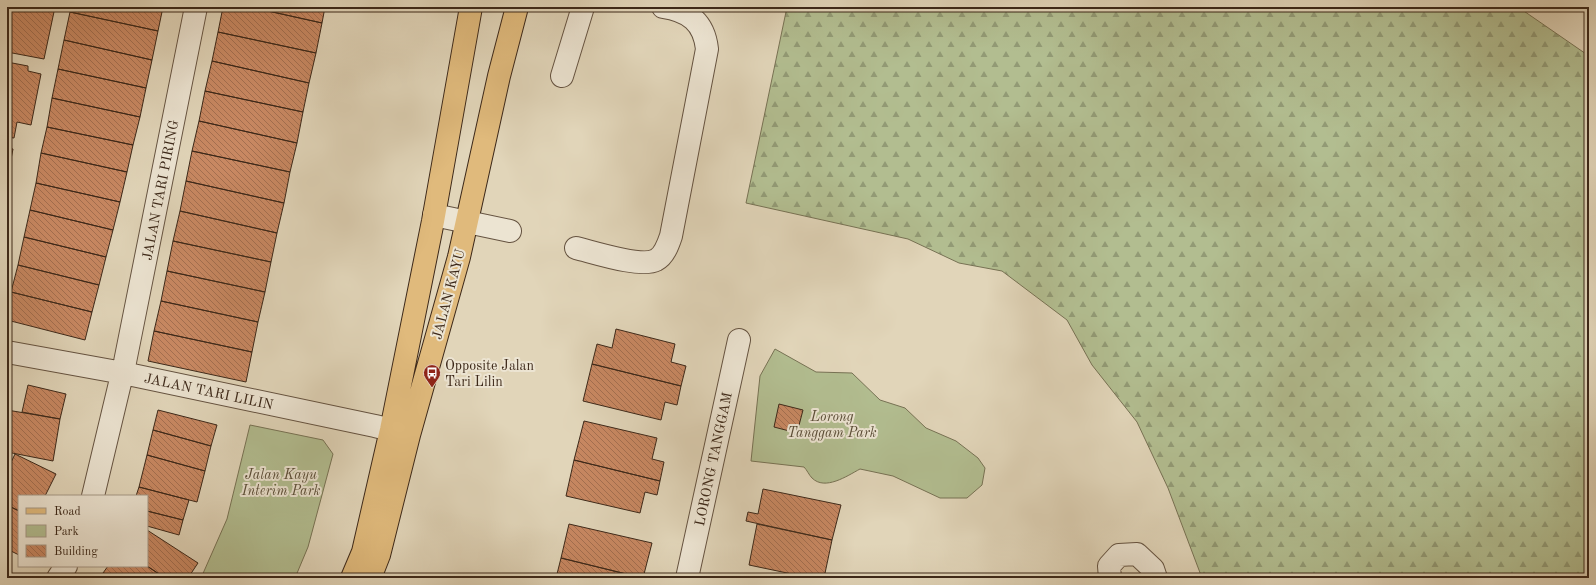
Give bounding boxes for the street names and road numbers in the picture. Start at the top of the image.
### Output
street label: JALAN TARI PIRING [141,119,181,262]
street label: JALAN KAYU [430,248,468,341]
street label: JALAN TARI LILIN [143,371,275,413]
street label: LORONG TANGGAM [693,391,735,527]

